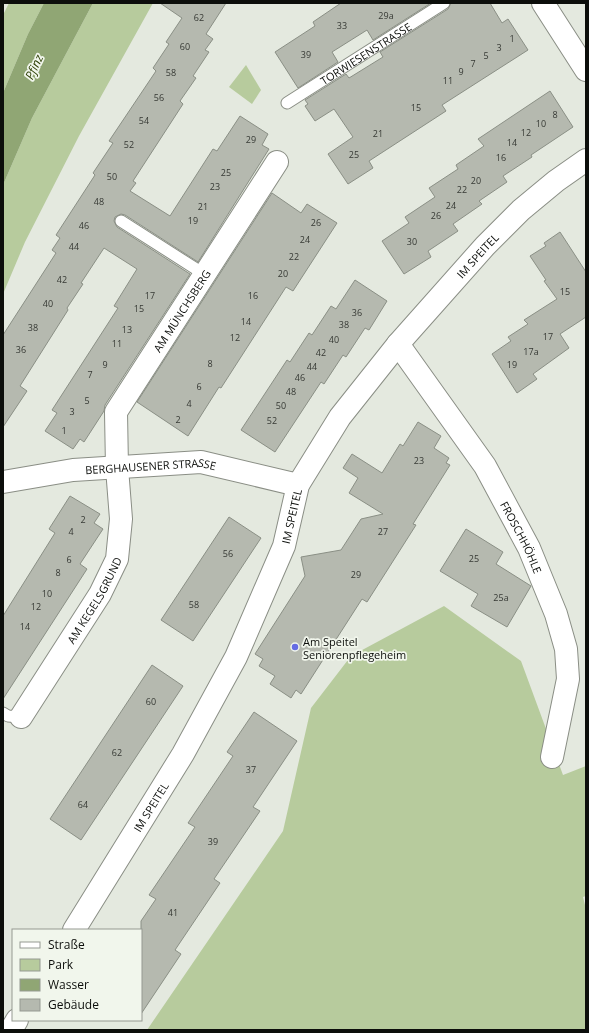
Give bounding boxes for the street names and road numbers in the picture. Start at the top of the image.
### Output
street label: TORWIESENSTRASSE [317,18,414,88]
street label: IM SPEITEL [453,230,501,281]
street label: AM MÜNCHSBERG [149,267,213,355]
street label: BERGHAUSENER STRASSE [85,454,218,477]
street label: IM SPEITEL [277,487,304,545]
street label: FROSCHHÖHLE [498,498,546,575]
street label: AM KEGELSGRUND [63,554,125,646]
street label: IM SPEITEL [129,779,172,834]

